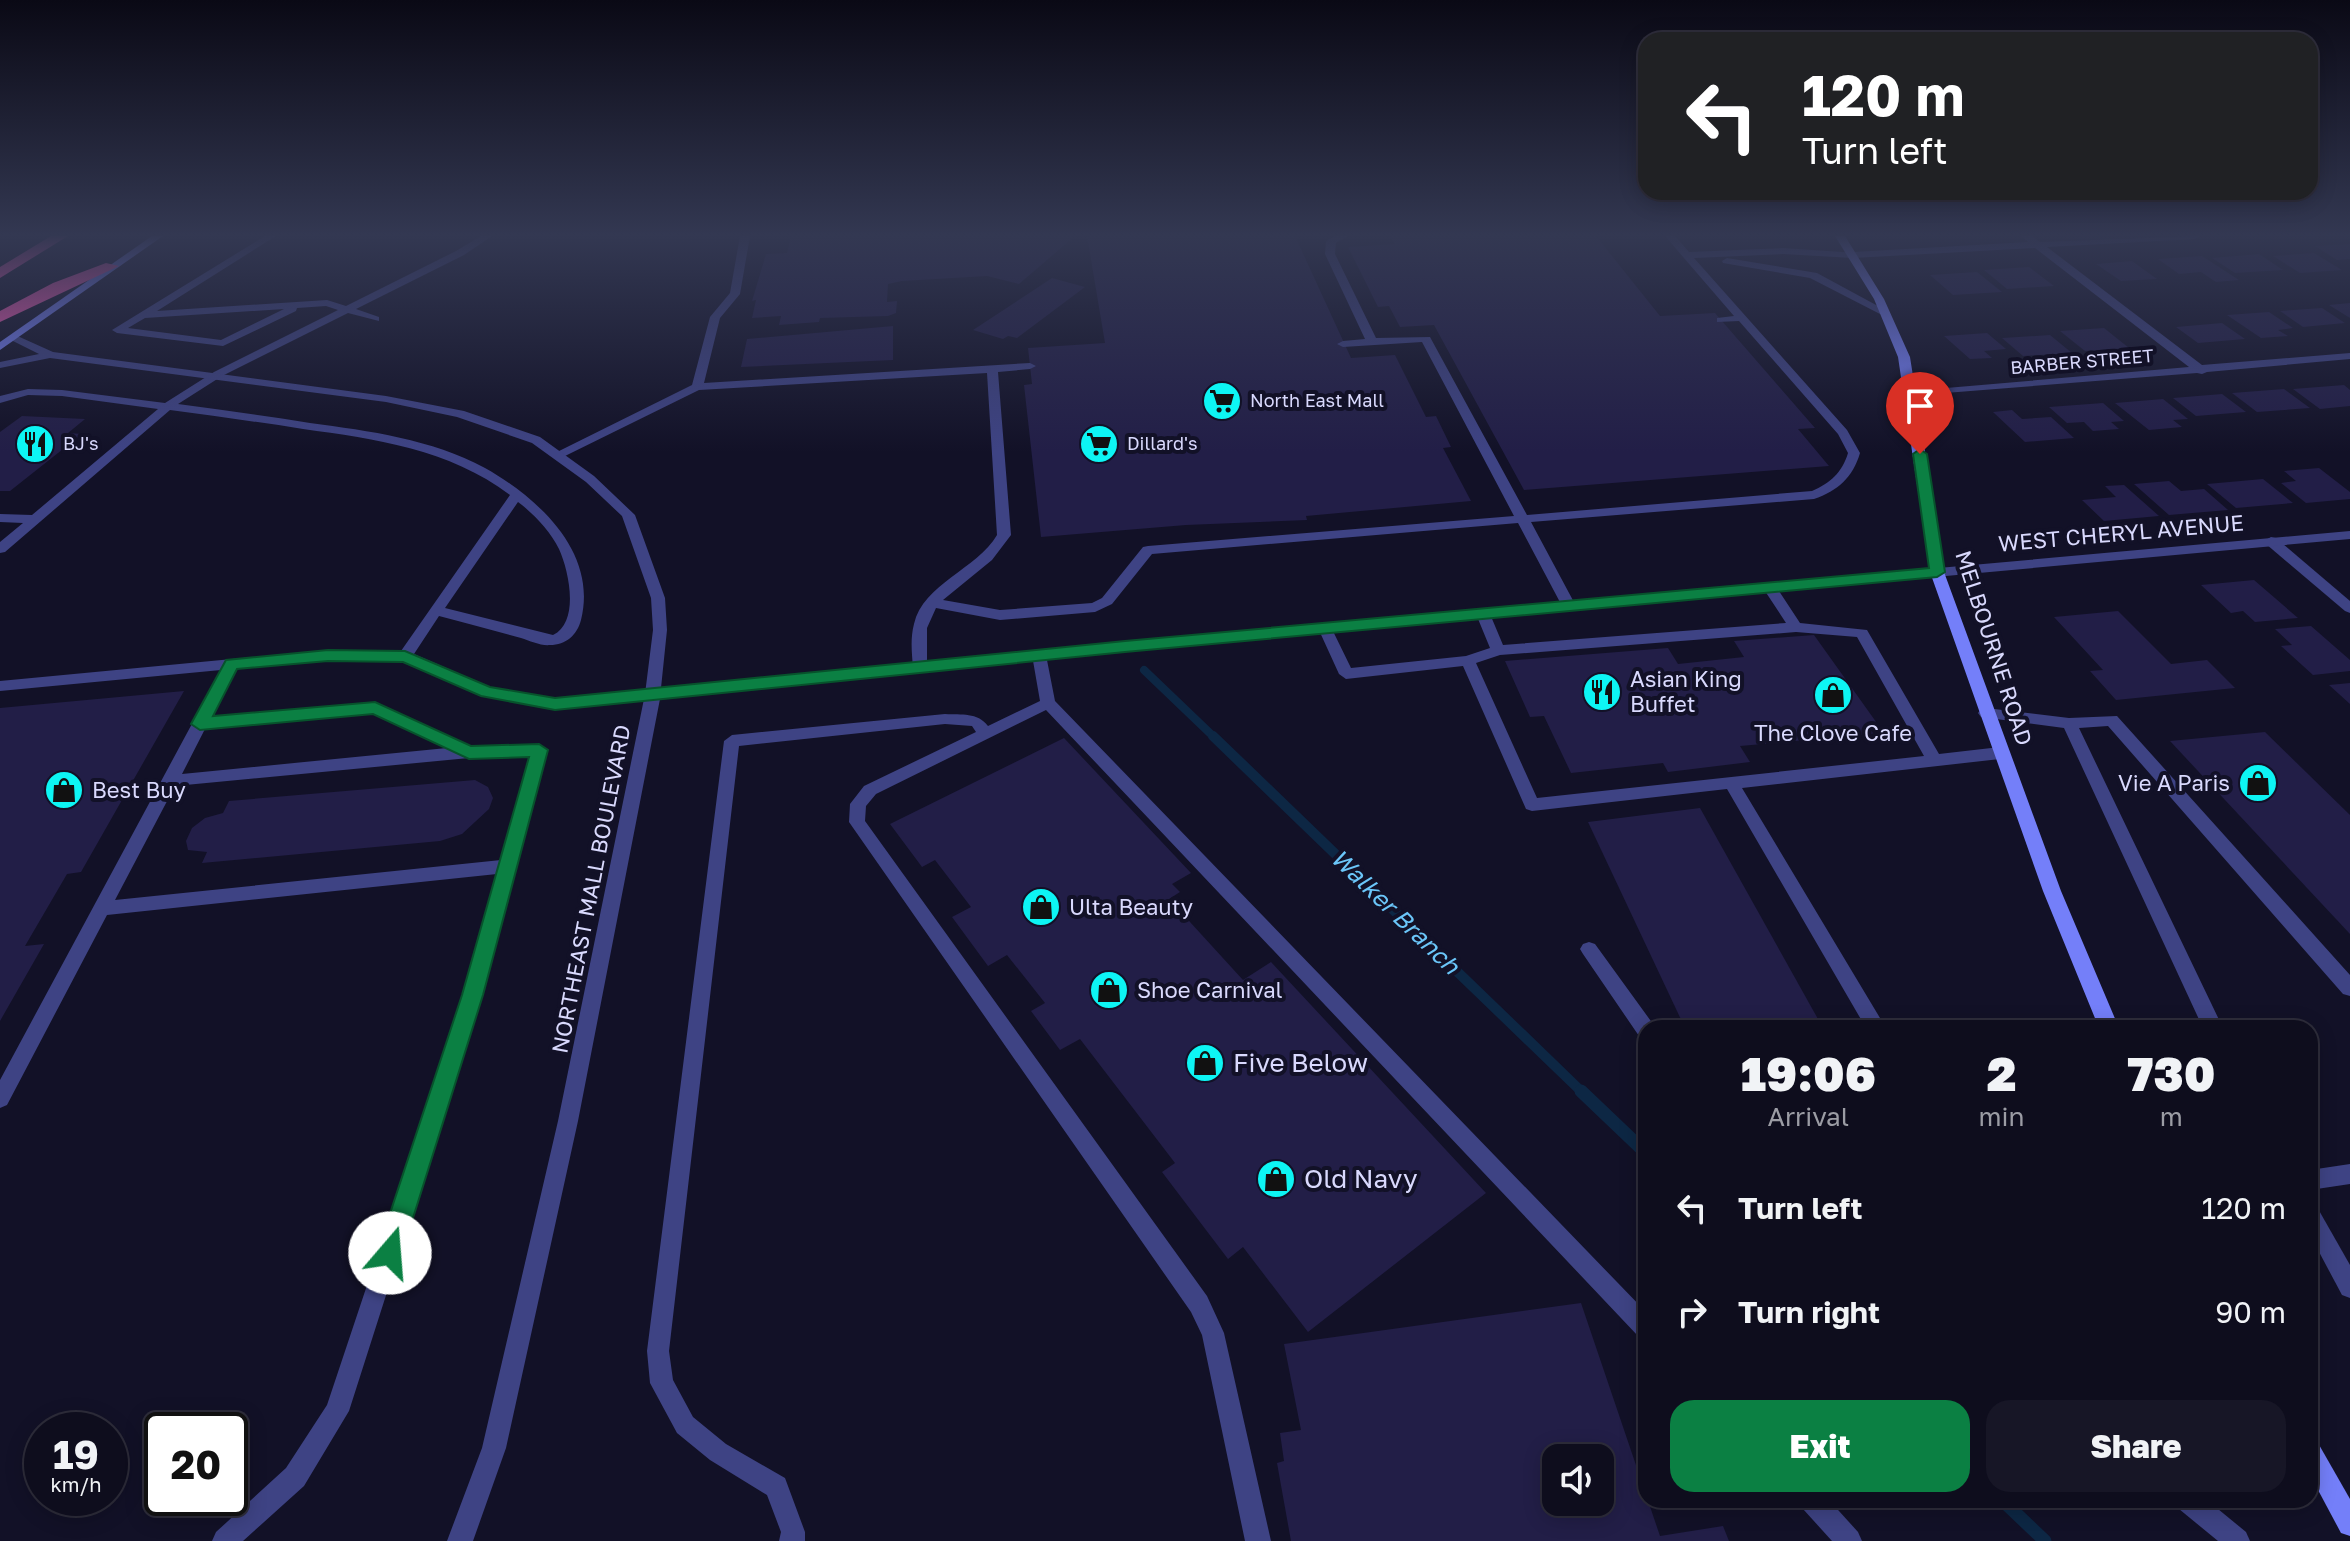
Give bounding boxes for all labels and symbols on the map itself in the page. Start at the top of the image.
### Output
street label: BARBER STREET [2009,344,2155,378]
pin [1886,372,1954,454]
supermarket icon: North East Mall [1201,380,1243,422]
place label: North East Mall [1250,389,1384,411]
restaurant icon: BJ's [14,423,56,465]
supermarket icon: Dillard's [1078,423,1120,465]
place label: BJ's [63,432,99,454]
place label: Dillard's [1127,432,1198,454]
street label: WEST CHERYL AVENUE [1997,508,2245,557]
street label: MELBOURNE ROAD [1950,547,2039,749]
place label: Asian King Buffet [1630,665,1742,717]
restaurant icon: Asian King Buffet [1581,671,1623,713]
shop icon: The Clove Cafe [1812,674,1854,716]
place label: The Clove Cafe [1754,719,1912,746]
street label: NORTHEAST MALL BOULEVARD [545,722,636,1056]
shop icon: Vie A Paris [2237,762,2279,804]
shop icon: Best Buy [43,769,85,811]
place label: Vie A Paris [2118,769,2230,796]
place label: Best Buy [92,776,186,803]
water label: Walker Branch [1326,842,1467,980]
shop icon: Ulta Beauty [1020,886,1062,928]
place label: Ulta Beauty [1069,893,1193,920]
shop icon: Shoe Carnival [1088,969,1130,1011]
place label: Shoe Carnival [1137,976,1283,1003]
shop icon: Five Below [1184,1042,1226,1084]
place label: Five Below [1233,1047,1368,1078]
shop icon: Old Navy [1255,1158,1297,1200]
place label: Old Navy [1304,1163,1418,1194]
position arrow [348,1211,432,1295]
speed limit sign: 20 [144,1412,248,1516]

